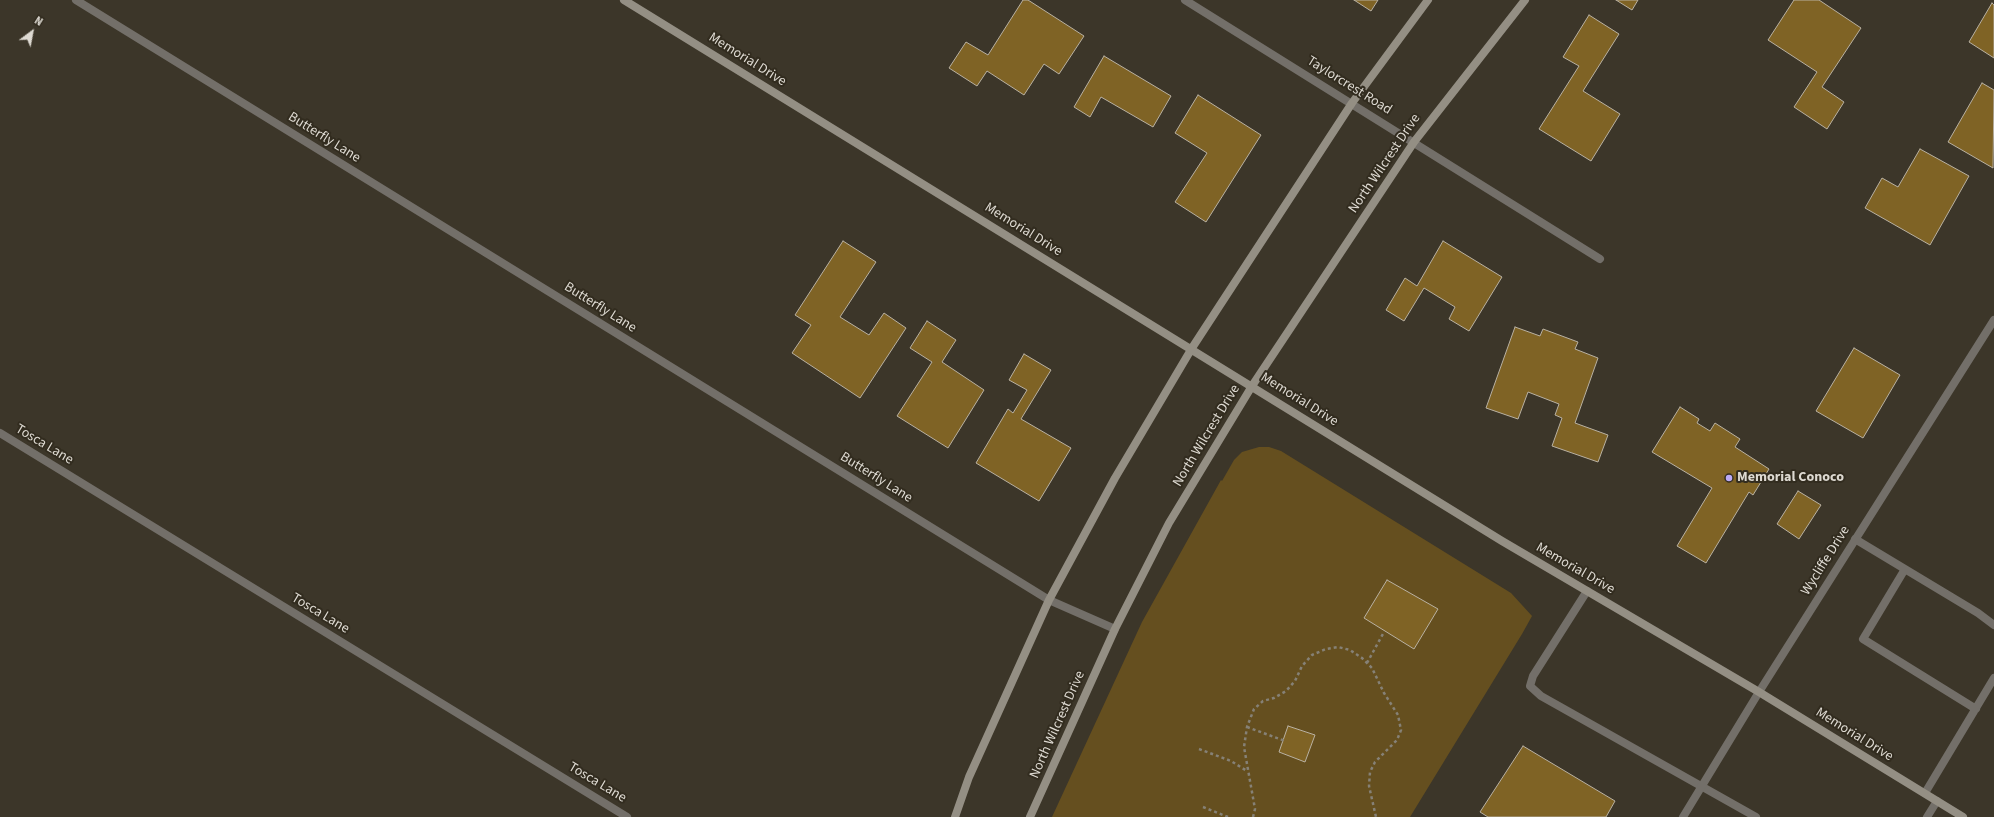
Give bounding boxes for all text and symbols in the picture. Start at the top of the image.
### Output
north arrow [12,12,52,52]
text: N [32,13,46,30]
street label: Memorial Drive [705,29,789,91]
street label: Taylorcrest Road [1303,53,1395,119]
street label: Butterfly Lane [285,109,363,167]
street label: North Wilcrest Drive [1346,111,1424,217]
street label: Memorial Drive [981,199,1065,261]
street label: Butterfly Lane [561,279,639,337]
street label: Memorial Drive [1257,369,1341,431]
street label: North Wilcrest Drive [1170,382,1244,490]
street label: Tosca Lane [12,421,76,469]
street label: Butterfly Lane [837,449,915,507]
place label: Memorial Conoco [1737,470,1844,486]
marker: Memorial Conoco [1724,473,1734,483]
street label: Wycliffe Drive [1798,523,1854,599]
street label: Memorial Drive [1533,540,1617,598]
street label: Tosca Lane [288,590,352,638]
street label: North Wilcrest Drive [1027,669,1089,781]
street label: Memorial Drive [1812,704,1896,766]
street label: Tosca Lane [565,759,629,807]

